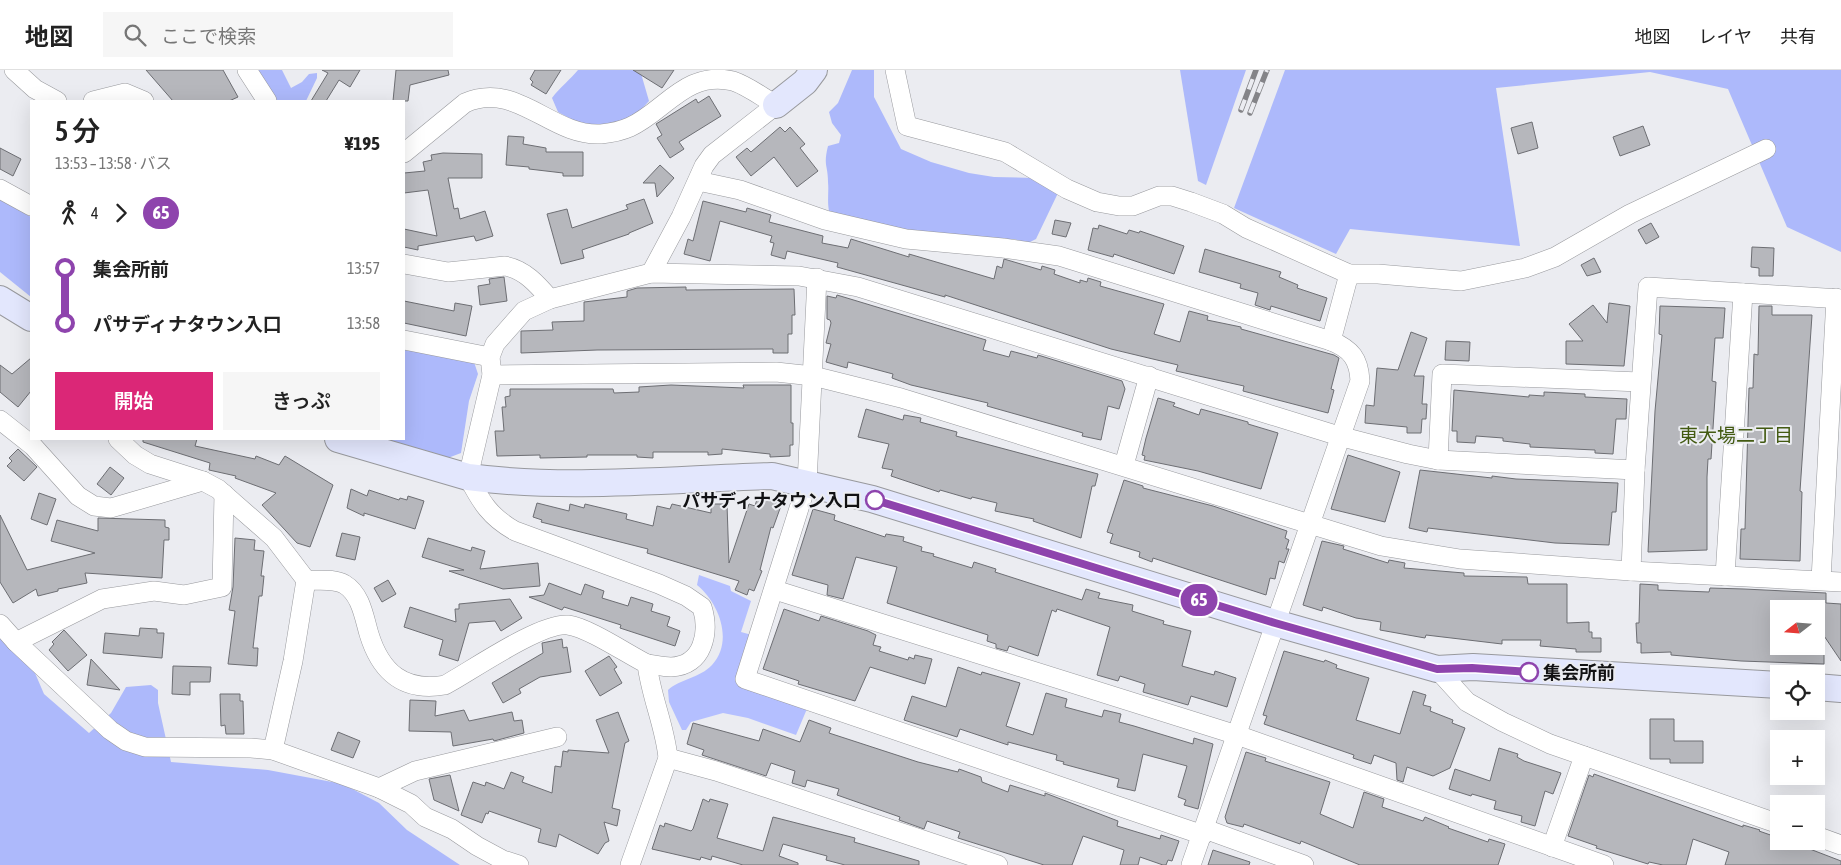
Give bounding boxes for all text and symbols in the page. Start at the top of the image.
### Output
search box [103,12,453,57]
icon: search [121,21,149,49]
text: 地図 [25,23,73,50]
text: ここで検索 [161,25,256,47]
text: 地図 [1635,26,1671,47]
text: レイヤ [1699,26,1752,47]
text: 共有 [1780,26,1816,47]
text: 5 分 [55,115,100,147]
text: ¥195 [345,132,380,154]
text: 13:53 – 13:58 · バス [55,154,171,172]
icon: walk [55,199,83,227]
icon: forward [107,199,135,227]
text: 65 [153,202,169,223]
text: 4 [91,204,99,222]
text: 集会所前 [93,258,169,280]
text: 13:57 [347,259,380,277]
text: パサディナタウン入口 [93,313,282,335]
text: 13:58 [347,314,380,332]
button: 開始 [55,372,213,430]
button: きっぷ [223,372,380,430]
district label: 東大場二丁目 [1679,424,1793,446]
place label: パサディナタウン入口 [682,490,861,511]
marker: パサディナタウン入口 [865,490,885,510]
line badge: 65 [1176,584,1222,616]
text: 65 [1191,589,1207,610]
north arrow [1770,600,1825,655]
map controls [1770,600,1825,850]
marker: 集会所前 [1519,662,1539,682]
place label: 集会所前 [1543,662,1615,683]
button: locate [1770,665,1825,720]
button: + [1770,730,1825,785]
button: − [1770,795,1825,850]

